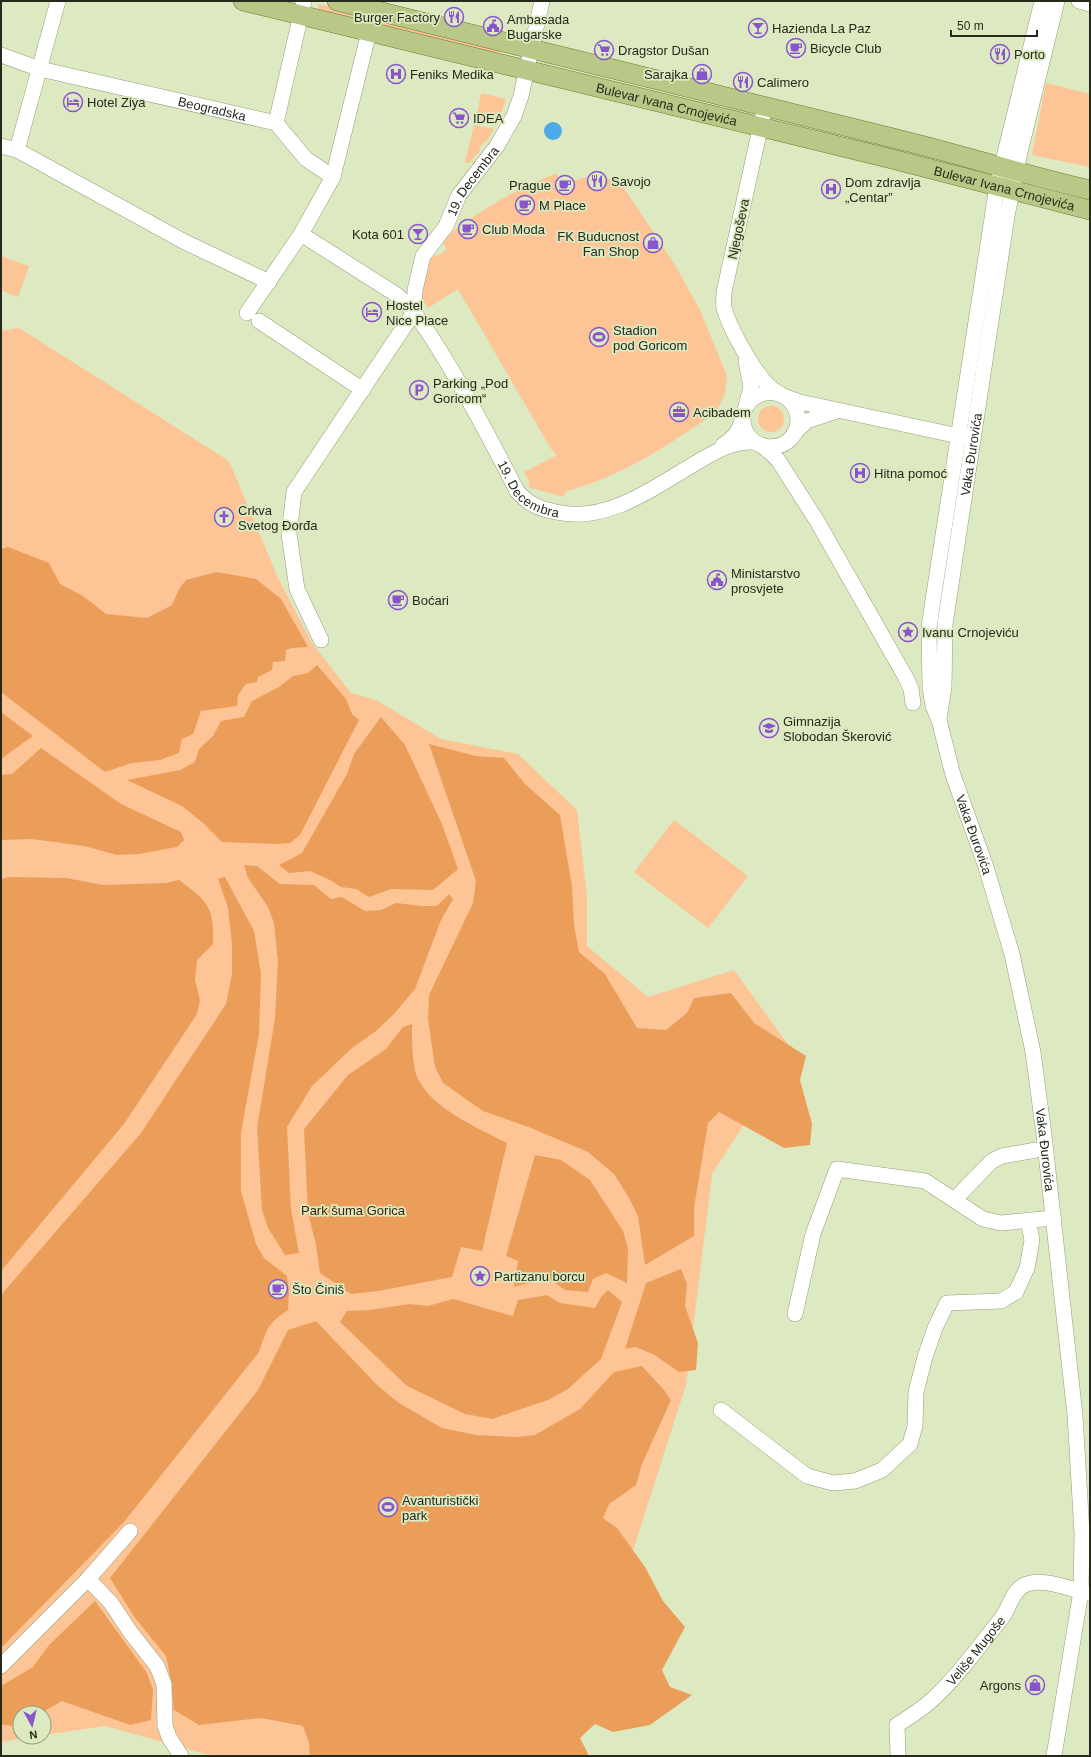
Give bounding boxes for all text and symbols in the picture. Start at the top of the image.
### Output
restaurant icon: Burger Factory [443,6,465,28]
place label: Burger Factory [354,10,440,25]
place label: Ambasada Bugarske [507,12,570,42]
scale bar [951,12,1037,38]
public building icon: Ambasada Bugarske [482,15,504,37]
bar icon: Hazienda La Paz [747,17,769,39]
text: 50 m [957,19,984,33]
place label: Hazienda La Paz [772,21,871,36]
cafe icon: Bicycle Club [785,37,807,59]
supermarket icon: Dragstor Dušan [593,39,615,61]
place label: Bicycle Club [810,41,882,56]
place label: Dragstor Dušan [618,43,709,58]
restaurant icon: Porto [989,43,1011,65]
place label: Porto [1014,47,1045,62]
hospital icon: Feniks Medika [385,63,407,85]
shop icon: Sarajka [691,63,713,85]
place label: Feniks Medika [410,67,495,82]
place label: Sarajka [644,67,689,82]
restaurant icon: Calimero [732,71,754,93]
place label: Calimero [757,75,809,90]
street label: Bulevar Ivana Crnojevića [594,80,739,129]
hotel icon: Hotel Ziya [62,91,84,113]
street label: Beogradska [176,94,248,124]
place label: Hotel Ziya [87,95,146,110]
supermarket icon: IDEA [448,107,470,129]
place label: IDEA [473,111,504,126]
street label: 19. Decembra [444,143,503,218]
street label: Bulevar Ivana Crnojevića [932,163,1077,214]
restaurant icon: Savojo [586,170,608,192]
cafe icon: Prague [554,174,576,196]
place label: Savojo [611,174,651,189]
place label: Dom zdravlja „Centar” [845,175,922,205]
place label: Prague [509,178,551,193]
hospital icon: Dom zdravlja „Centar” [820,178,842,200]
cafe icon: M Place [514,194,536,216]
street label: Njegoševa [725,197,752,261]
place label: M Place [539,198,586,213]
cafe icon: Club Moda [457,218,479,240]
place label: Club Moda [482,222,546,237]
bar icon: Kota 601 [407,223,429,245]
place label: Kota 601 [352,227,404,242]
place label: FK Buducnost Fan Shop [557,229,639,259]
shop icon: FK Buducnost Fan Shop [642,232,664,254]
place label: Hostel Nice Place [386,298,448,328]
hotel icon: Hostel Nice Place [361,301,383,323]
place label: Stadion pod Goricom [613,323,687,353]
sports icon: Stadion pod Goricom [588,326,610,348]
place label: Parking „Pod Goricom“ [433,376,508,406]
parking icon: Parking „Pod Goricom“ [408,379,430,401]
office icon: Acibadem [668,401,690,423]
place label: Acibadem [693,405,751,420]
street label: Vaka Đurovića [958,411,985,497]
street label: 19. Decembra [495,458,561,521]
hospital icon: Hitna pomoć [849,462,871,484]
place label: Hitna pomoć [874,466,947,481]
place label: Crkva Svetog Đorđa [238,503,318,533]
church icon: Crkva Svetog Đorđa [213,506,235,528]
place label: Ministarstvo prosvjete [731,566,800,596]
public building icon: Ministarstvo prosvjete [706,569,728,591]
cafe icon: Boćari [387,589,409,611]
place label: Boćari [412,593,449,608]
place icon: Ivanu Crnojeviću [897,621,919,643]
place label: Ivanu Crnojeviću [922,625,1019,640]
place label: Gimnazija Slobodan Škerović [783,714,892,744]
school or university icon: Gimnazija Slobodan Škerović [758,717,780,739]
street label: Vaka Đurovića [953,793,995,877]
street label: Vaka Đurovića [1033,1107,1057,1193]
park label: Park šuma Gorica [301,1203,406,1218]
place icon: Partizanu borcu [469,1265,491,1287]
place label: Partizanu borcu [494,1269,585,1284]
cafe icon: Što Činiš [267,1278,289,1300]
place label: Što Činiš [292,1282,345,1297]
place label: Avanturistički park [402,1493,478,1523]
sports icon: Avanturistički park [377,1496,399,1518]
street label: Veliše Mugoše [944,1613,1008,1689]
shop icon: Argons [1024,1674,1046,1696]
place label: Argons [980,1678,1021,1693]
north arrow [12,1705,52,1745]
text: N [29,1728,38,1741]

